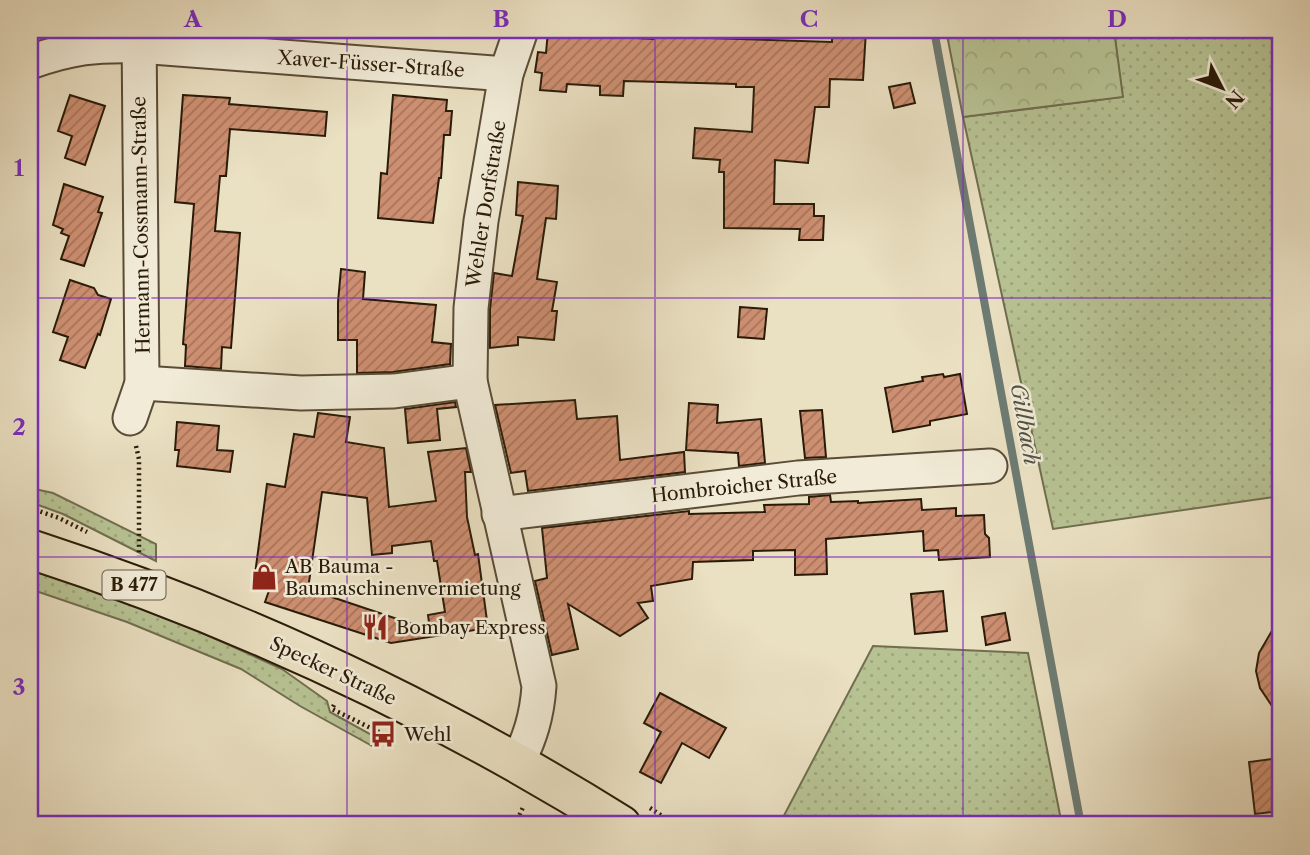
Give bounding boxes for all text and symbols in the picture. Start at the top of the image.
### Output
text: A [183,5,203,33]
text: B [492,5,510,33]
text: C [800,5,818,33]
text: D [1107,5,1127,33]
street label: Xaver-Füsser-Straße [276,46,465,82]
north arrow [1188,52,1258,122]
text: N [1220,85,1248,113]
street label: Hermann-Cossmann-Straße [127,96,155,354]
street label: Wehler Dorfstraße [461,119,511,290]
text: 1 [14,154,25,182]
water label: Gillbach [1006,381,1044,467]
text: 2 [12,413,26,441]
street label: Hombroicher Straße [650,465,838,507]
place label: AB Bauma - Baumaschinenvermietung [284,555,521,600]
shop icon: AB Bauma - Baumaschinenvermietung [249,562,279,592]
road number: B 477 [102,570,166,600]
restaurant icon: Bombay Express [360,612,390,642]
place label: Bombay Express [396,616,546,639]
street label: Specker Straße [266,632,400,710]
text: 3 [13,673,26,701]
bus stop icon: Wehl [368,719,398,749]
place label: Wehl [403,723,452,746]

